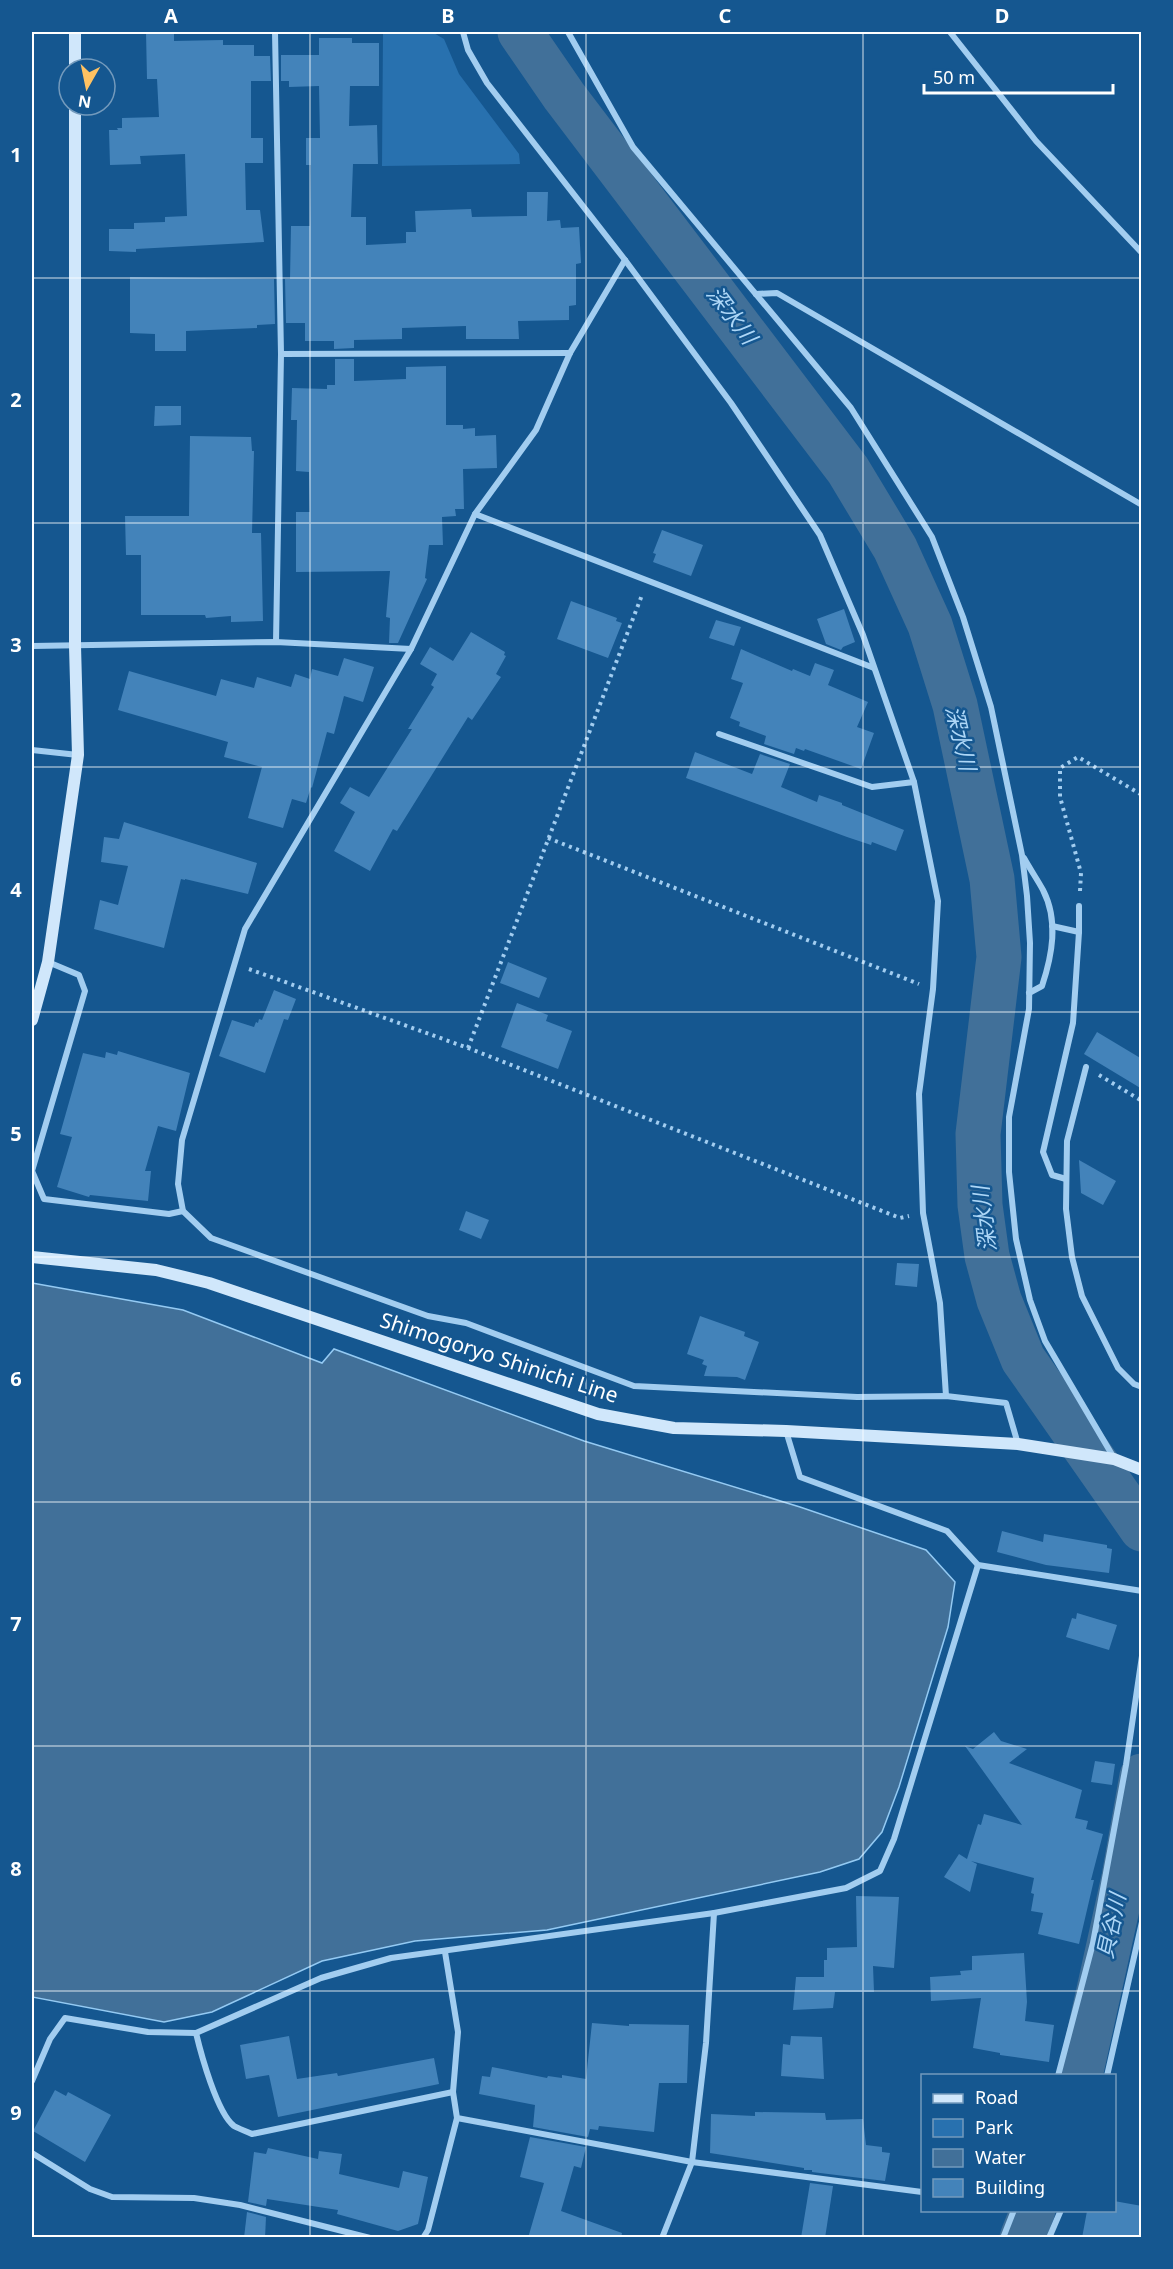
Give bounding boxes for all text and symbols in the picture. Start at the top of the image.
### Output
text: A [164,2,178,29]
text: B [441,2,455,29]
text: C [719,2,732,29]
text: D [995,2,1009,29]
north arrow [57,57,117,117]
scale bar [924,57,1113,95]
text: 50 m [933,65,975,89]
text: N [77,90,93,114]
text: 1 [10,141,22,168]
water label: 深水川 [701,279,766,351]
text: 2 [10,386,22,413]
text: 3 [10,631,22,658]
water label: 深水川 [940,702,984,775]
text: 4 [10,876,22,903]
text: 5 [10,1120,22,1147]
water label: 深水川 [964,1183,1002,1254]
street label: Shimogoryo Shinichi Line [377,1305,622,1409]
text: 6 [10,1365,22,1392]
text: 7 [10,1610,22,1637]
text: 8 [10,1855,22,1882]
water label: 貝谷川 [1088,1888,1132,1961]
legend [921,2074,1116,2212]
text: Road [975,2085,1018,2109]
text: 9 [10,2099,22,2126]
text: Park [975,2115,1013,2139]
text: Water [975,2145,1026,2169]
text: Building [975,2175,1045,2199]

